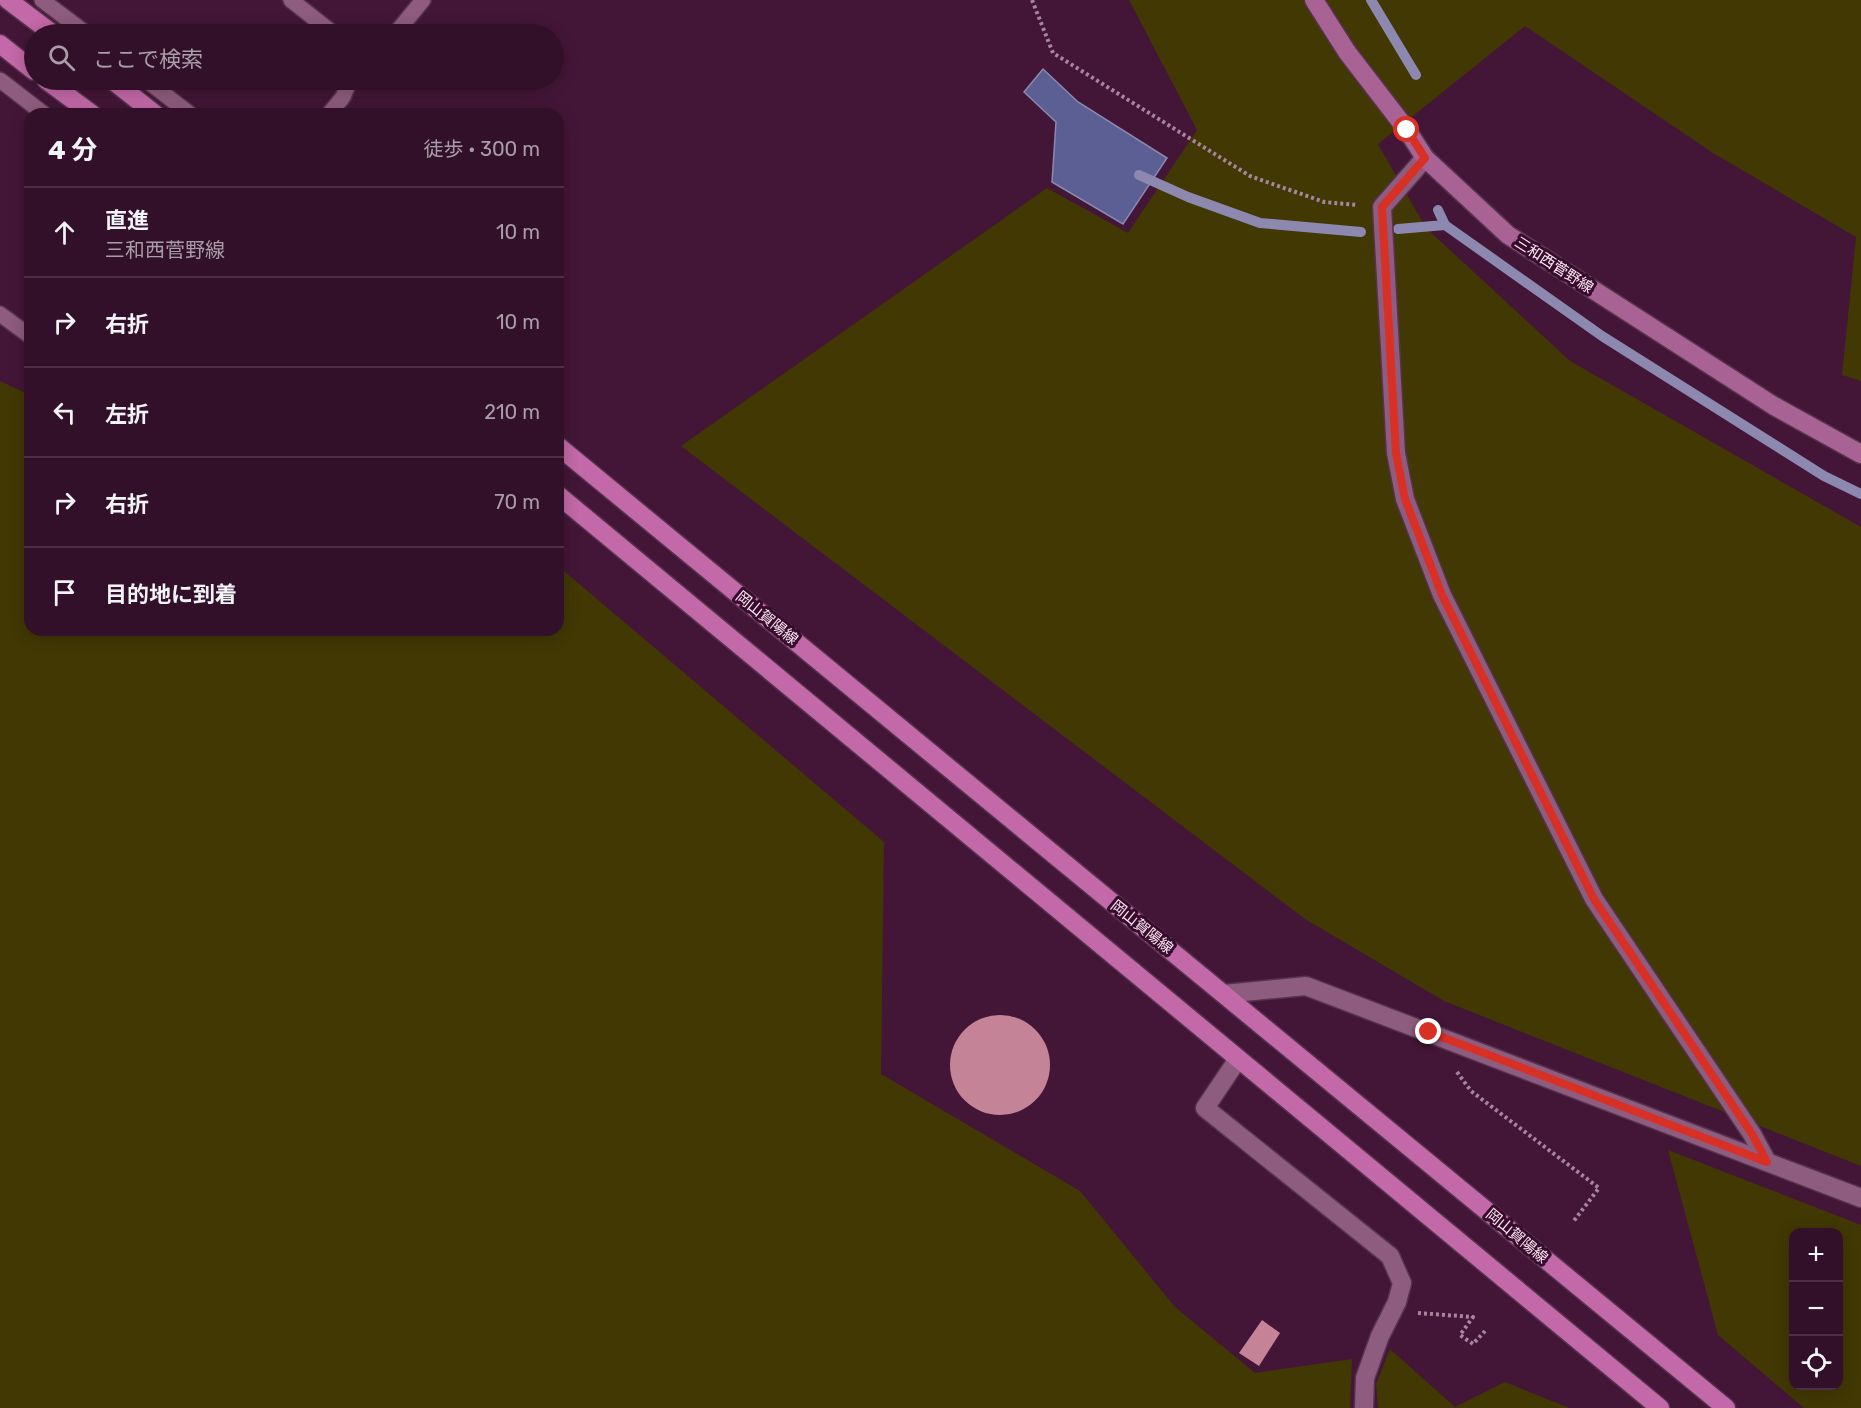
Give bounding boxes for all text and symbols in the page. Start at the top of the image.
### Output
search box [24,24,564,90]
icon: search [45,41,78,74]
text: ここで検索 [93,46,203,73]
route start [1393,116,1419,142]
text: 4 分 [48,135,97,166]
text: 徒歩 · 300 m [424,137,540,161]
text: 直進 [105,207,149,234]
icon: ahead [48,216,81,249]
text: 10 m [496,220,540,244]
street label: 三和西菅野線 [1511,233,1597,297]
text: 三和西菅野線 [105,238,225,262]
icon: right [48,306,81,339]
text: 10 m [496,310,540,334]
text: 右折 [105,311,149,338]
icon: left [48,396,81,429]
text: 210 m [484,400,540,424]
text: 左折 [105,401,149,428]
icon: right [48,486,81,519]
text: 70 m [494,490,540,514]
text: 右折 [105,491,149,518]
icon: arrive [48,576,81,609]
text: 目的地に到着 [105,581,237,608]
street label: 岡山賀陽線 [732,587,802,649]
street label: 岡山賀陽線 [1107,896,1177,958]
route end [1415,1018,1441,1044]
street label: 岡山賀陽線 [1482,1205,1552,1267]
map controls [1789,1228,1843,1390]
button: + [1789,1228,1843,1282]
button: − [1789,1282,1843,1336]
button: locate [1789,1336,1843,1390]

